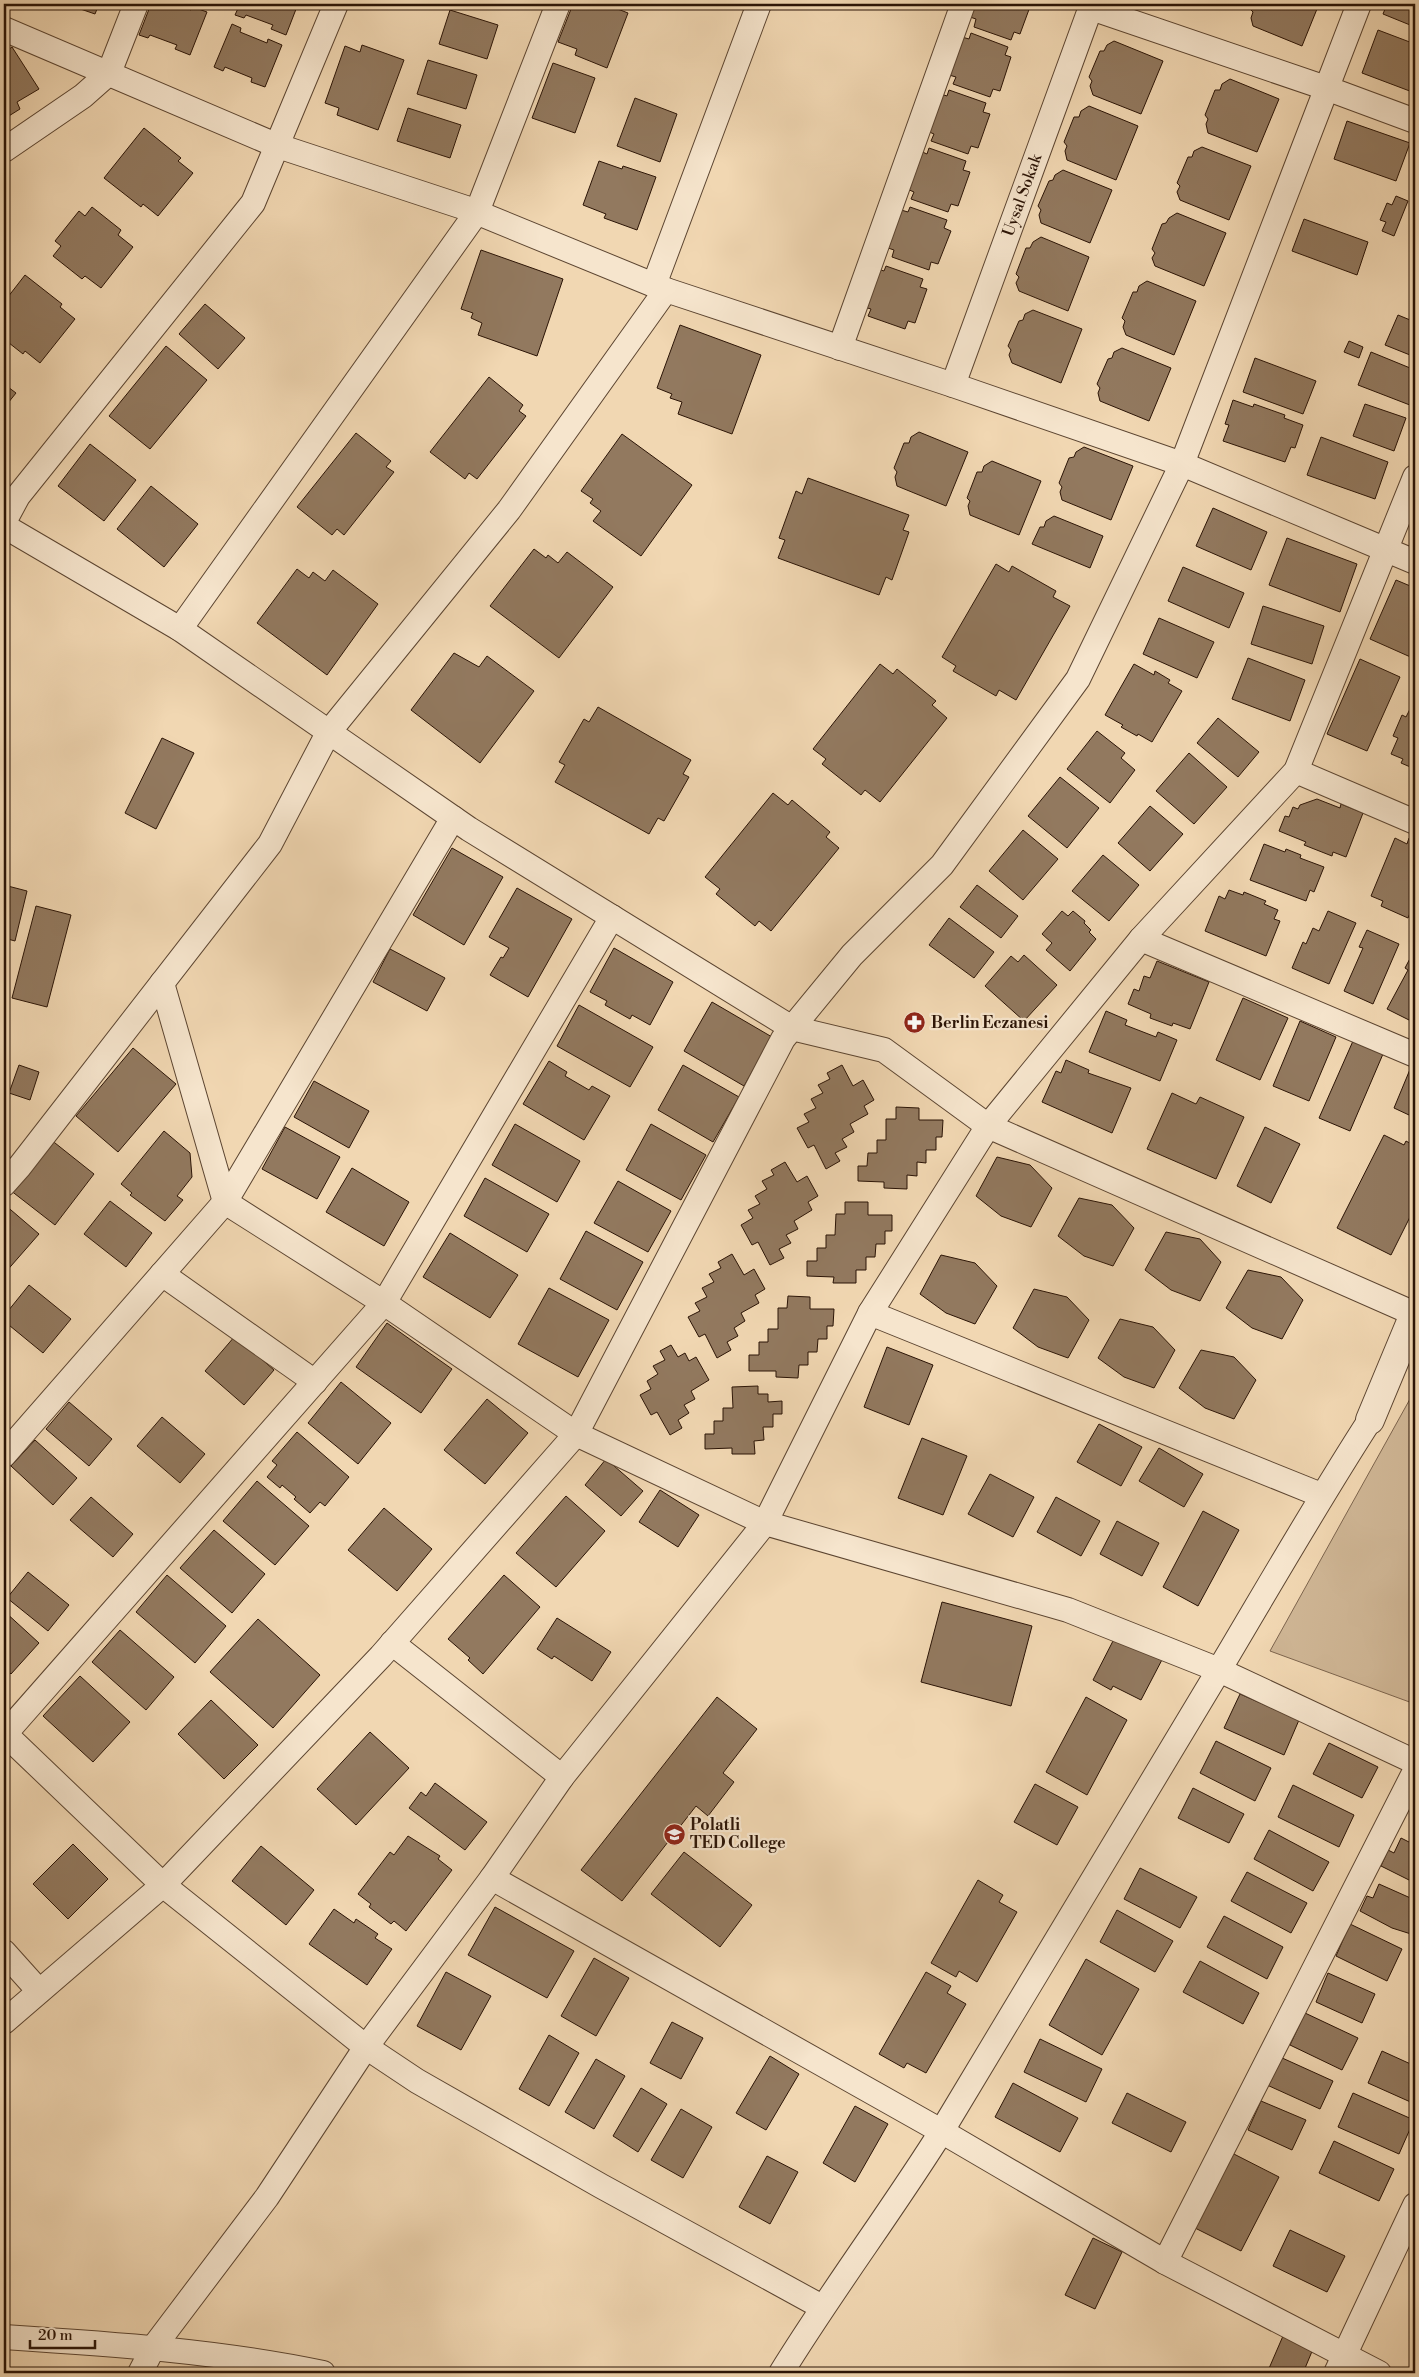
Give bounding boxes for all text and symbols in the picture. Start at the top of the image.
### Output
street label: Uysal Sokak [998,150,1047,239]
pharmacy icon: Berlin Eczanesi [903,1011,927,1035]
place label: Berlin Eczanesi [931,1013,1048,1033]
place label: Polatli TED College [690,1815,786,1853]
school or university icon: Polatli TED College [662,1822,686,1846]
scale bar [30,2317,95,2349]
text: 20 m [38,2326,73,2345]

